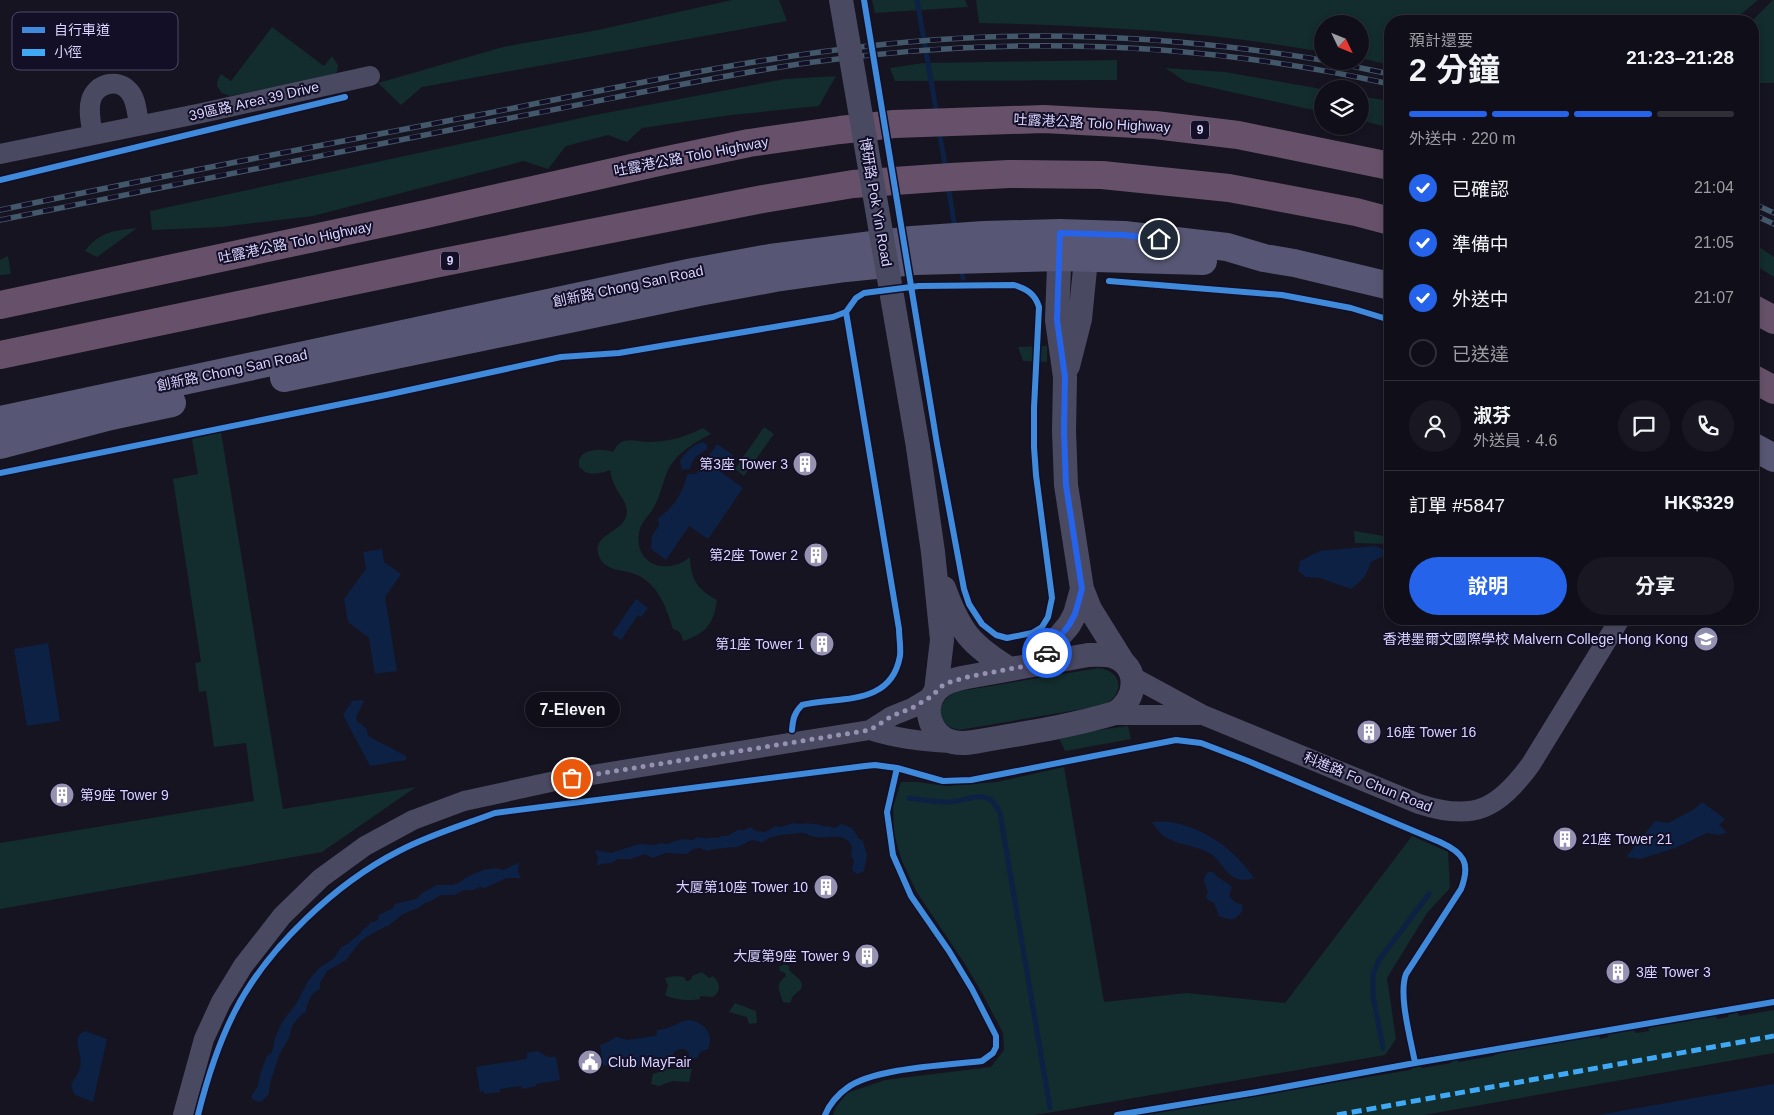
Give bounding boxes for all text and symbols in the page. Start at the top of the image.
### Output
legend [12,12,178,70]
north arrow [1314,15,1369,70]
map controls [1314,15,1369,135]
text: 自行車道 [54,22,110,38]
text: 預計還要 [1409,32,1473,49]
text: 小徑 [54,44,82,60]
text: 21:23–21:28 [1626,47,1734,68]
text: 2 分鐘 [1409,52,1500,88]
street label: 39區路 Area 39 Drive [187,78,321,124]
button: layers [1314,80,1369,135]
street label: 吐露港公路 Tolo Highway [1013,111,1171,135]
road number: 9 [1191,120,1209,140]
text: 外送中 · 220 m [1409,130,1516,147]
street label: 吐露港公路 Tolo Highway [612,133,770,179]
street label: 博研路 Pok Yin Road [857,136,895,268]
icon: check [1409,174,1437,202]
text: 已確認 [1452,179,1509,200]
text: 21:04 [1694,179,1734,196]
street label: 吐露港公路 Tolo Highway [216,218,374,266]
pin [1138,218,1180,260]
icon: home [1145,225,1173,253]
icon: check [1409,229,1437,257]
text: 準備中 [1452,234,1509,255]
text: 21:05 [1694,234,1734,251]
road number: 9 [441,252,459,270]
street label: 創新路 Chong San Road [551,262,705,310]
icon: check [1409,284,1437,312]
text: 外送中 [1452,289,1509,310]
text: 21:07 [1694,289,1734,306]
text: 已送達 [1452,344,1509,365]
street label: 創新路 Chong San Road [155,346,309,394]
button: person [1409,400,1461,452]
button: chat [1618,400,1670,452]
button: phone [1682,400,1734,452]
text: 淑芬 [1473,405,1511,426]
text: 外送員 · 4.6 [1473,432,1557,449]
building icon: 第3座 Tower 3 [792,451,818,477]
place label: 第3座 Tower 3 [699,456,788,472]
text: HK$329 [1664,492,1734,513]
text: 訂單 #5847 [1409,495,1505,516]
building icon: 第2座 Tower 2 [803,542,829,568]
place label: 第2座 Tower 2 [709,547,798,563]
button: 說明 [1409,557,1567,615]
button: 分享 [1577,557,1734,615]
school or university icon: 香港墨爾文國際學校 Malvern College Hong Kong [1693,626,1719,652]
courier [1022,628,1072,678]
building icon: 第1座 Tower 1 [809,631,835,657]
place label: 香港墨爾文國際學校 Malvern College Hong Kong [1383,631,1688,647]
place label: 第1座 Tower 1 [715,636,804,652]
icon: car [1033,639,1061,667]
callout: 7-Eleven [524,693,620,728]
text: 7-Eleven [540,701,605,718]
building icon: 16座 Tower 16 [1356,719,1382,745]
place label: 16座 Tower 16 [1386,724,1476,740]
street label: 科進路 Fo Chun Road [1302,749,1434,815]
pin [551,757,593,799]
icon: bag [558,764,586,792]
building icon: 第9座 Tower 9 [49,782,75,808]
place label: 第9座 Tower 9 [80,787,169,803]
building icon: 21座 Tower 21 [1552,826,1578,852]
place label: 21座 Tower 21 [1582,831,1672,847]
building icon: 大厦第10座 Tower 10 [813,874,839,900]
place label: 大厦第10座 Tower 10 [676,879,808,895]
building icon: 大厦第9座 Tower 9 [854,943,880,969]
place label: 大厦第9座 Tower 9 [733,948,850,964]
building icon: 3座 Tower 3 [1605,959,1631,985]
place label: 3座 Tower 3 [1636,964,1711,980]
public building icon: Club MayFair [577,1049,603,1075]
place label: Club MayFair [608,1054,692,1070]

